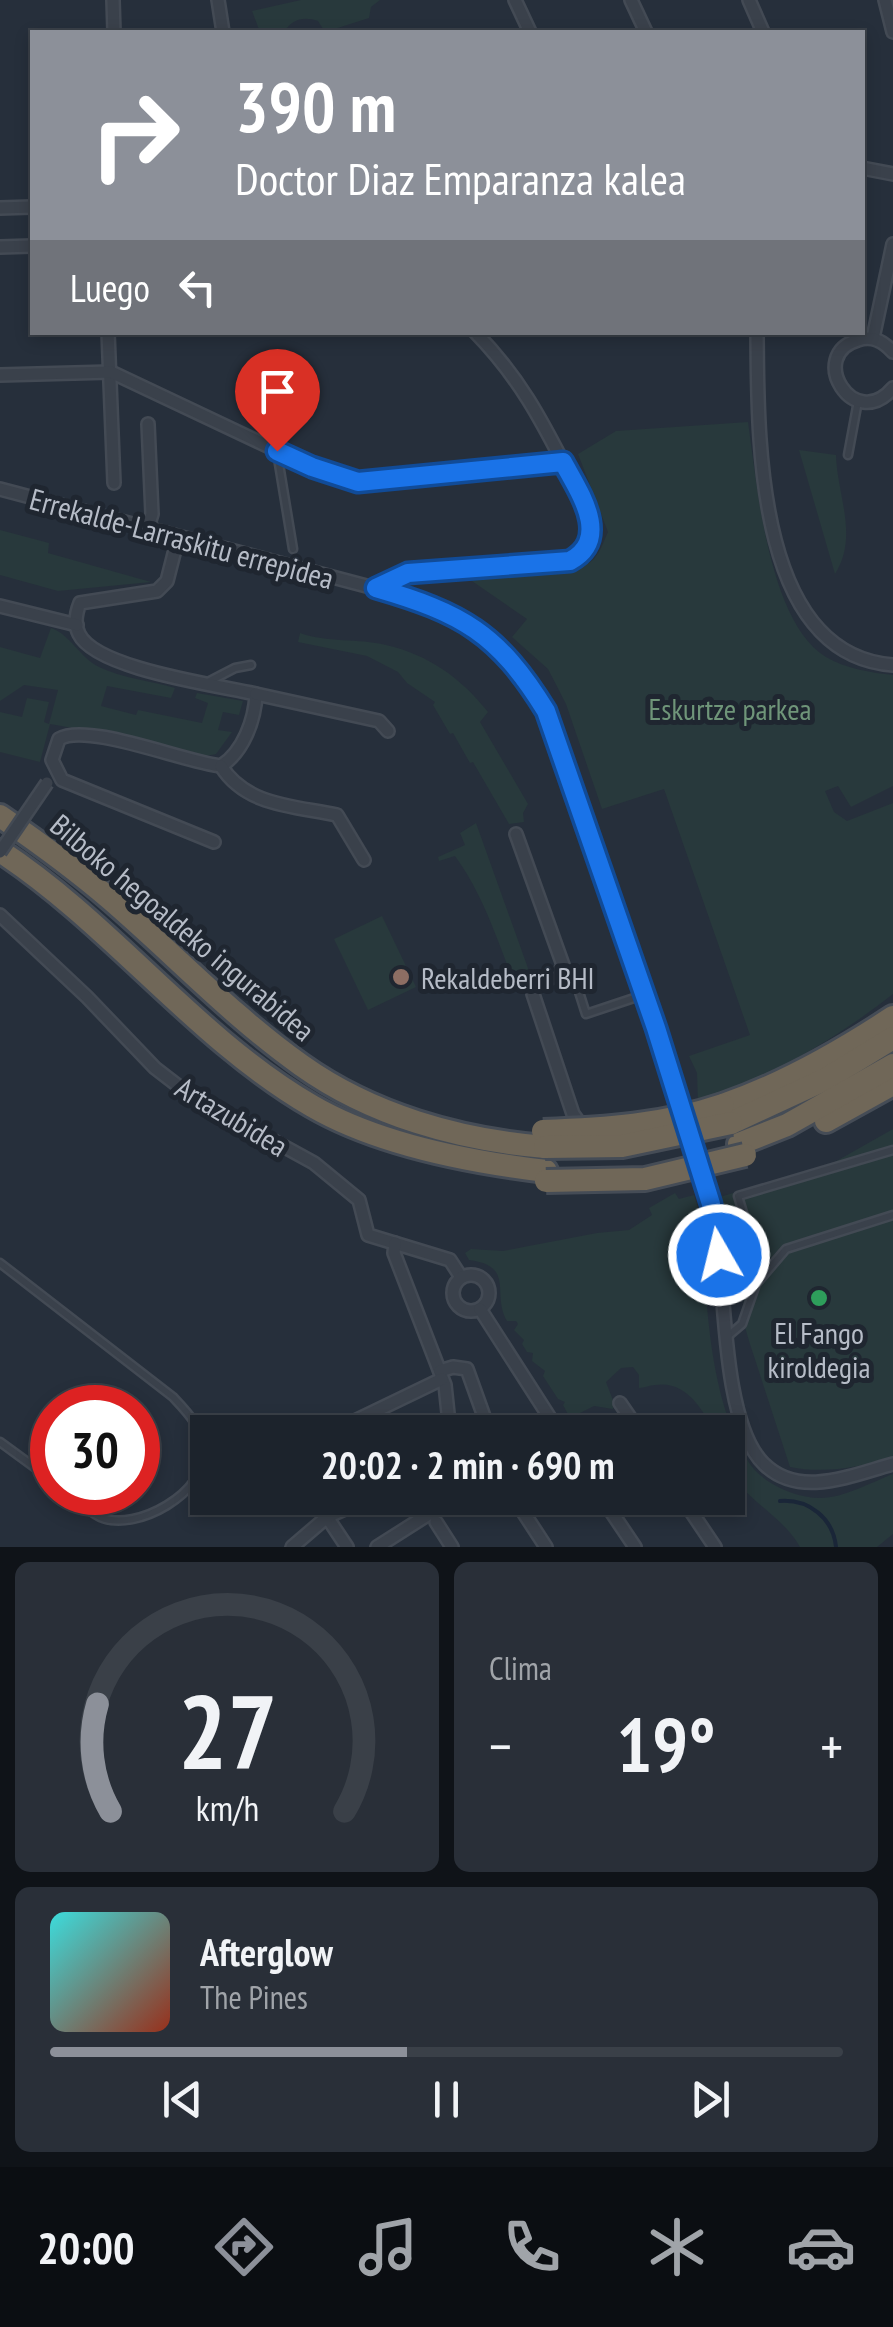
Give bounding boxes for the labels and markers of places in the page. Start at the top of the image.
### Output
pin [235,349,320,452]
place label: Rekaldeberri BHI [421,958,595,997]
marker: Rekaldeberri BHI [390,966,412,988]
marker: El Fango kiroldegia [808,1287,830,1309]
place label: El Fango kiroldegia [768,1313,870,1386]

